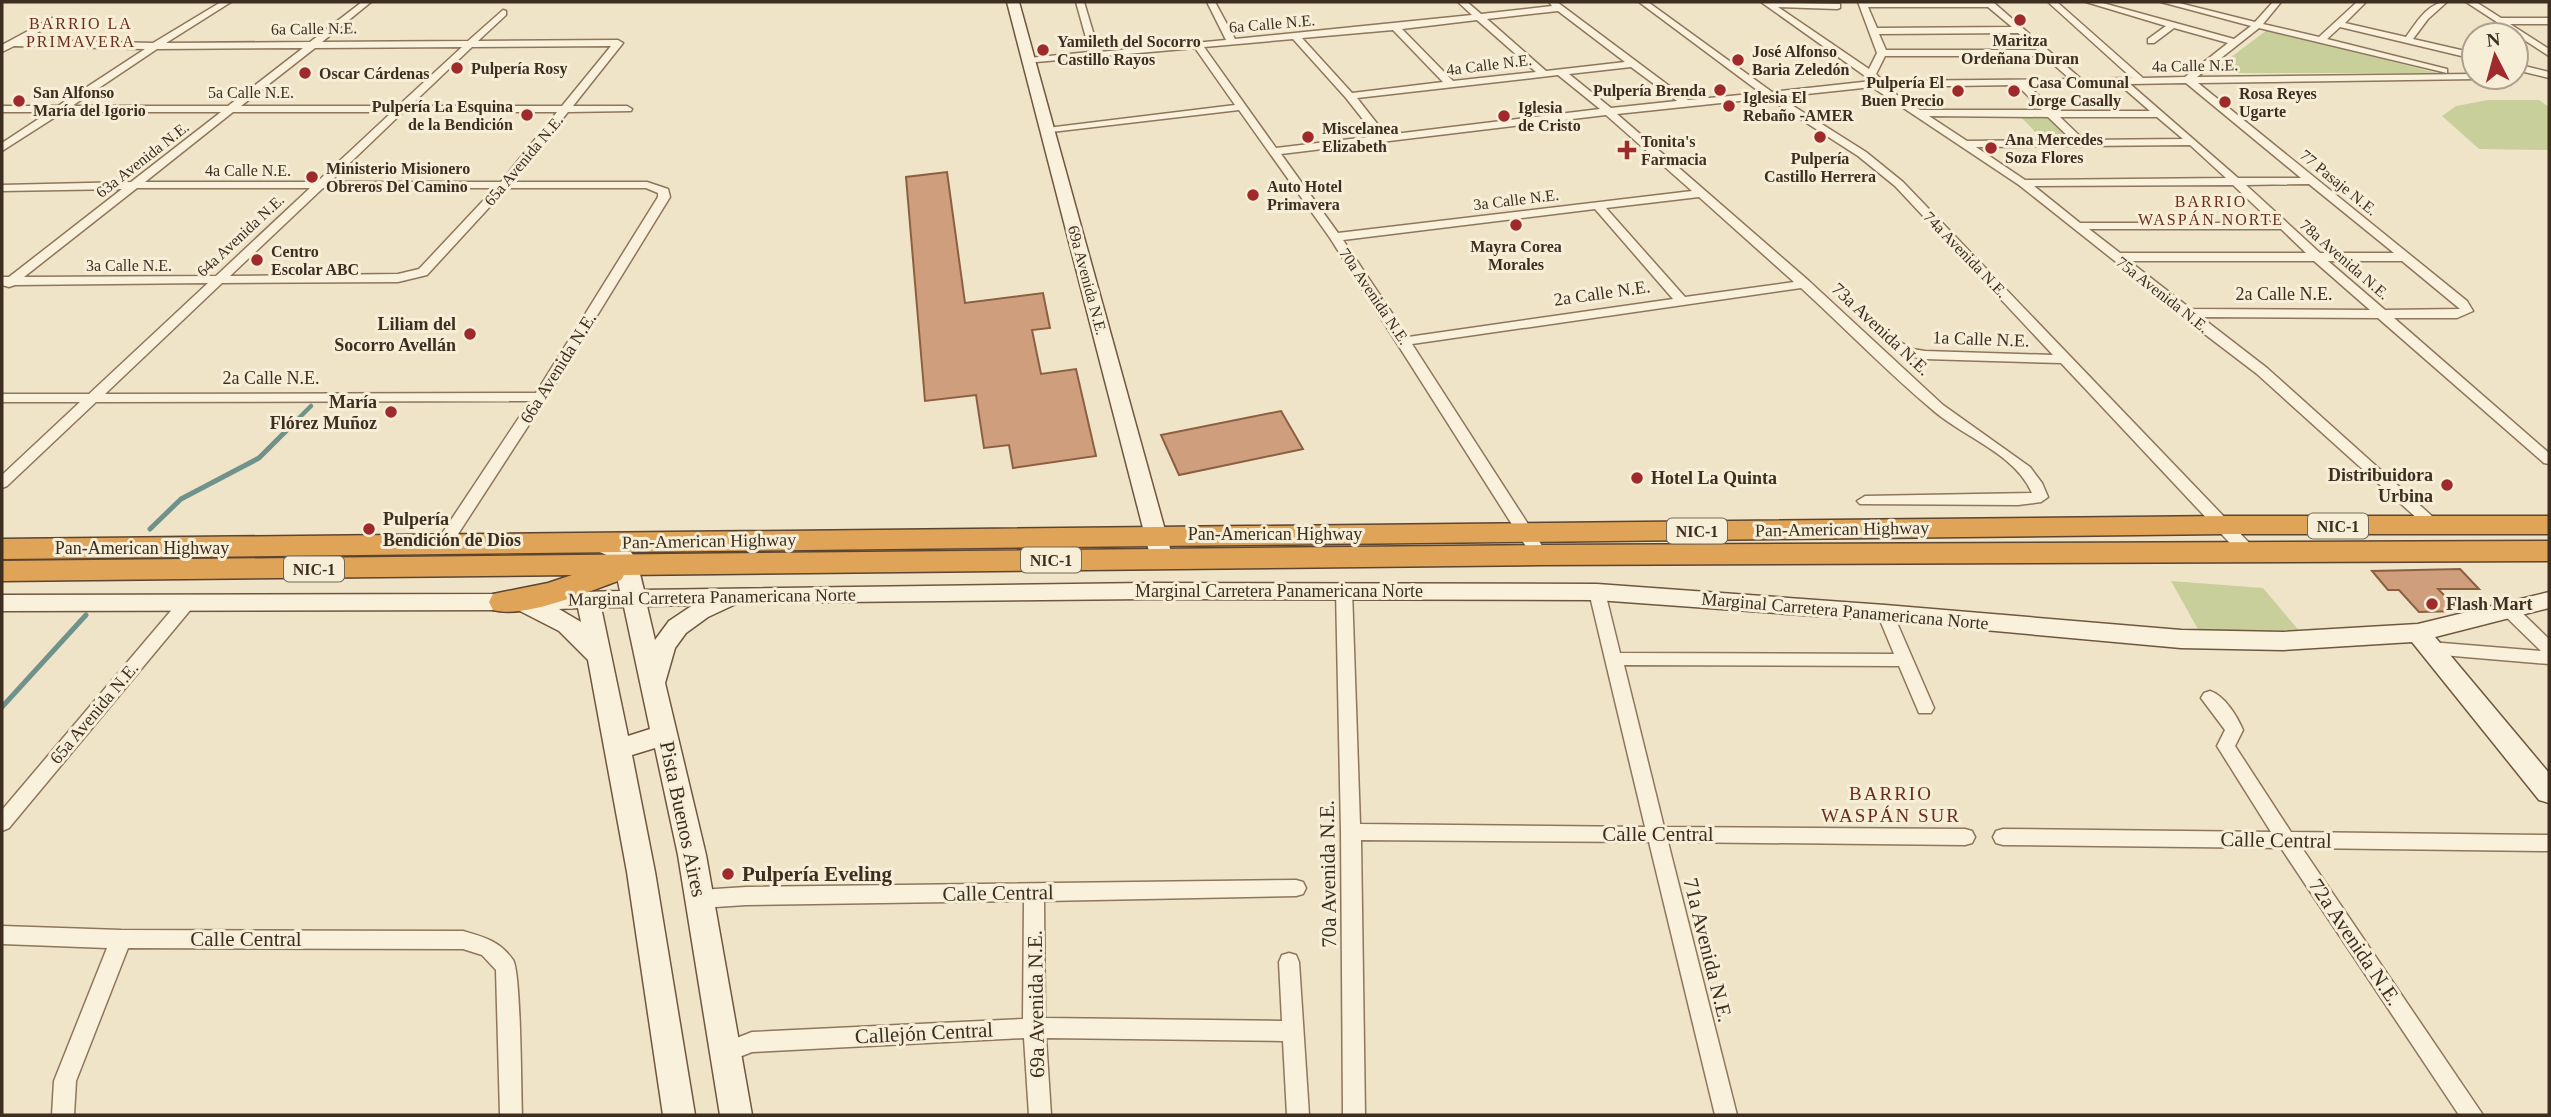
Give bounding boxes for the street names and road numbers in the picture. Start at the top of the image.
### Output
street label: 6a Calle N.E. [1228,11,1316,36]
street label: 6a Calle N.E. [271,19,357,38]
street label: 4a Calle N.E. [1445,51,1533,78]
street label: 4a Calle N.E. [2152,56,2238,75]
street label: 5a Calle N.E. [208,84,294,101]
street label: 65a Avenida N.E. [481,112,566,209]
street label: 63a Avenida N.E. [93,118,192,201]
street label: 77 Pasaje N.E. [2296,146,2381,219]
street label: 4a Calle N.E. [205,162,291,179]
street label: 3a Calle N.E. [1472,186,1560,213]
street label: 64a Avenida N.E. [193,191,287,280]
street label: 74a Avenida N.E. [1920,208,2011,301]
street label: 78a Avenida N.E. [2297,216,2393,303]
street label: 69a Avenida N.E. [1065,224,1110,337]
street label: 70a Avenida N.E. [1336,245,1413,348]
street label: 75a Avenida N.E. [2113,253,2212,336]
street label: 3a Calle N.E. [86,257,172,274]
street label: 2a Calle N.E. [1553,276,1651,310]
street label: 73a Avenida N.E. [1828,279,1934,379]
street label: 2a Calle N.E. [2236,284,2332,304]
street label: 66a Avenida N.E. [516,309,600,427]
street label: 1a Calle N.E. [1932,327,2030,351]
street label: 2a Calle N.E. [223,368,319,388]
road number: NIC-1 [2308,513,2368,538]
street label: Pan-American Highway [1755,517,1929,541]
road number: NIC-1 [1667,518,1727,544]
street label: Pan-American Highway [1188,524,1362,544]
street label: Pan-American Highway [622,529,796,553]
street label: Pan-American Highway [55,538,229,558]
road number: NIC-1 [1021,548,1081,572]
road number: NIC-1 [284,556,344,582]
street label: Marginal Carretera Panamericana Norte [1135,581,1423,601]
street label: Marginal Carretera Panamericana Norte [568,584,856,610]
street label: Marginal Carretera Panamericana Norte [1701,588,1989,634]
street label: 65a Avenida N.E. [46,658,142,768]
street label: Pista Buenos Aires [655,739,711,899]
street label: 70a Avenida N.E. [1315,800,1341,948]
street label: Calle Central [1602,822,1714,846]
street label: Calle Central [2220,827,2332,853]
street label: 72a Avenida N.E. [2304,874,2406,1010]
street label: 71a Avenida N.E. [1678,875,1738,1025]
street label: Calle Central [942,880,1054,906]
street label: Calle Central [190,927,302,951]
street label: 69a Avenida N.E. [1023,930,1049,1078]
street label: Callejón Central [854,1017,994,1049]

